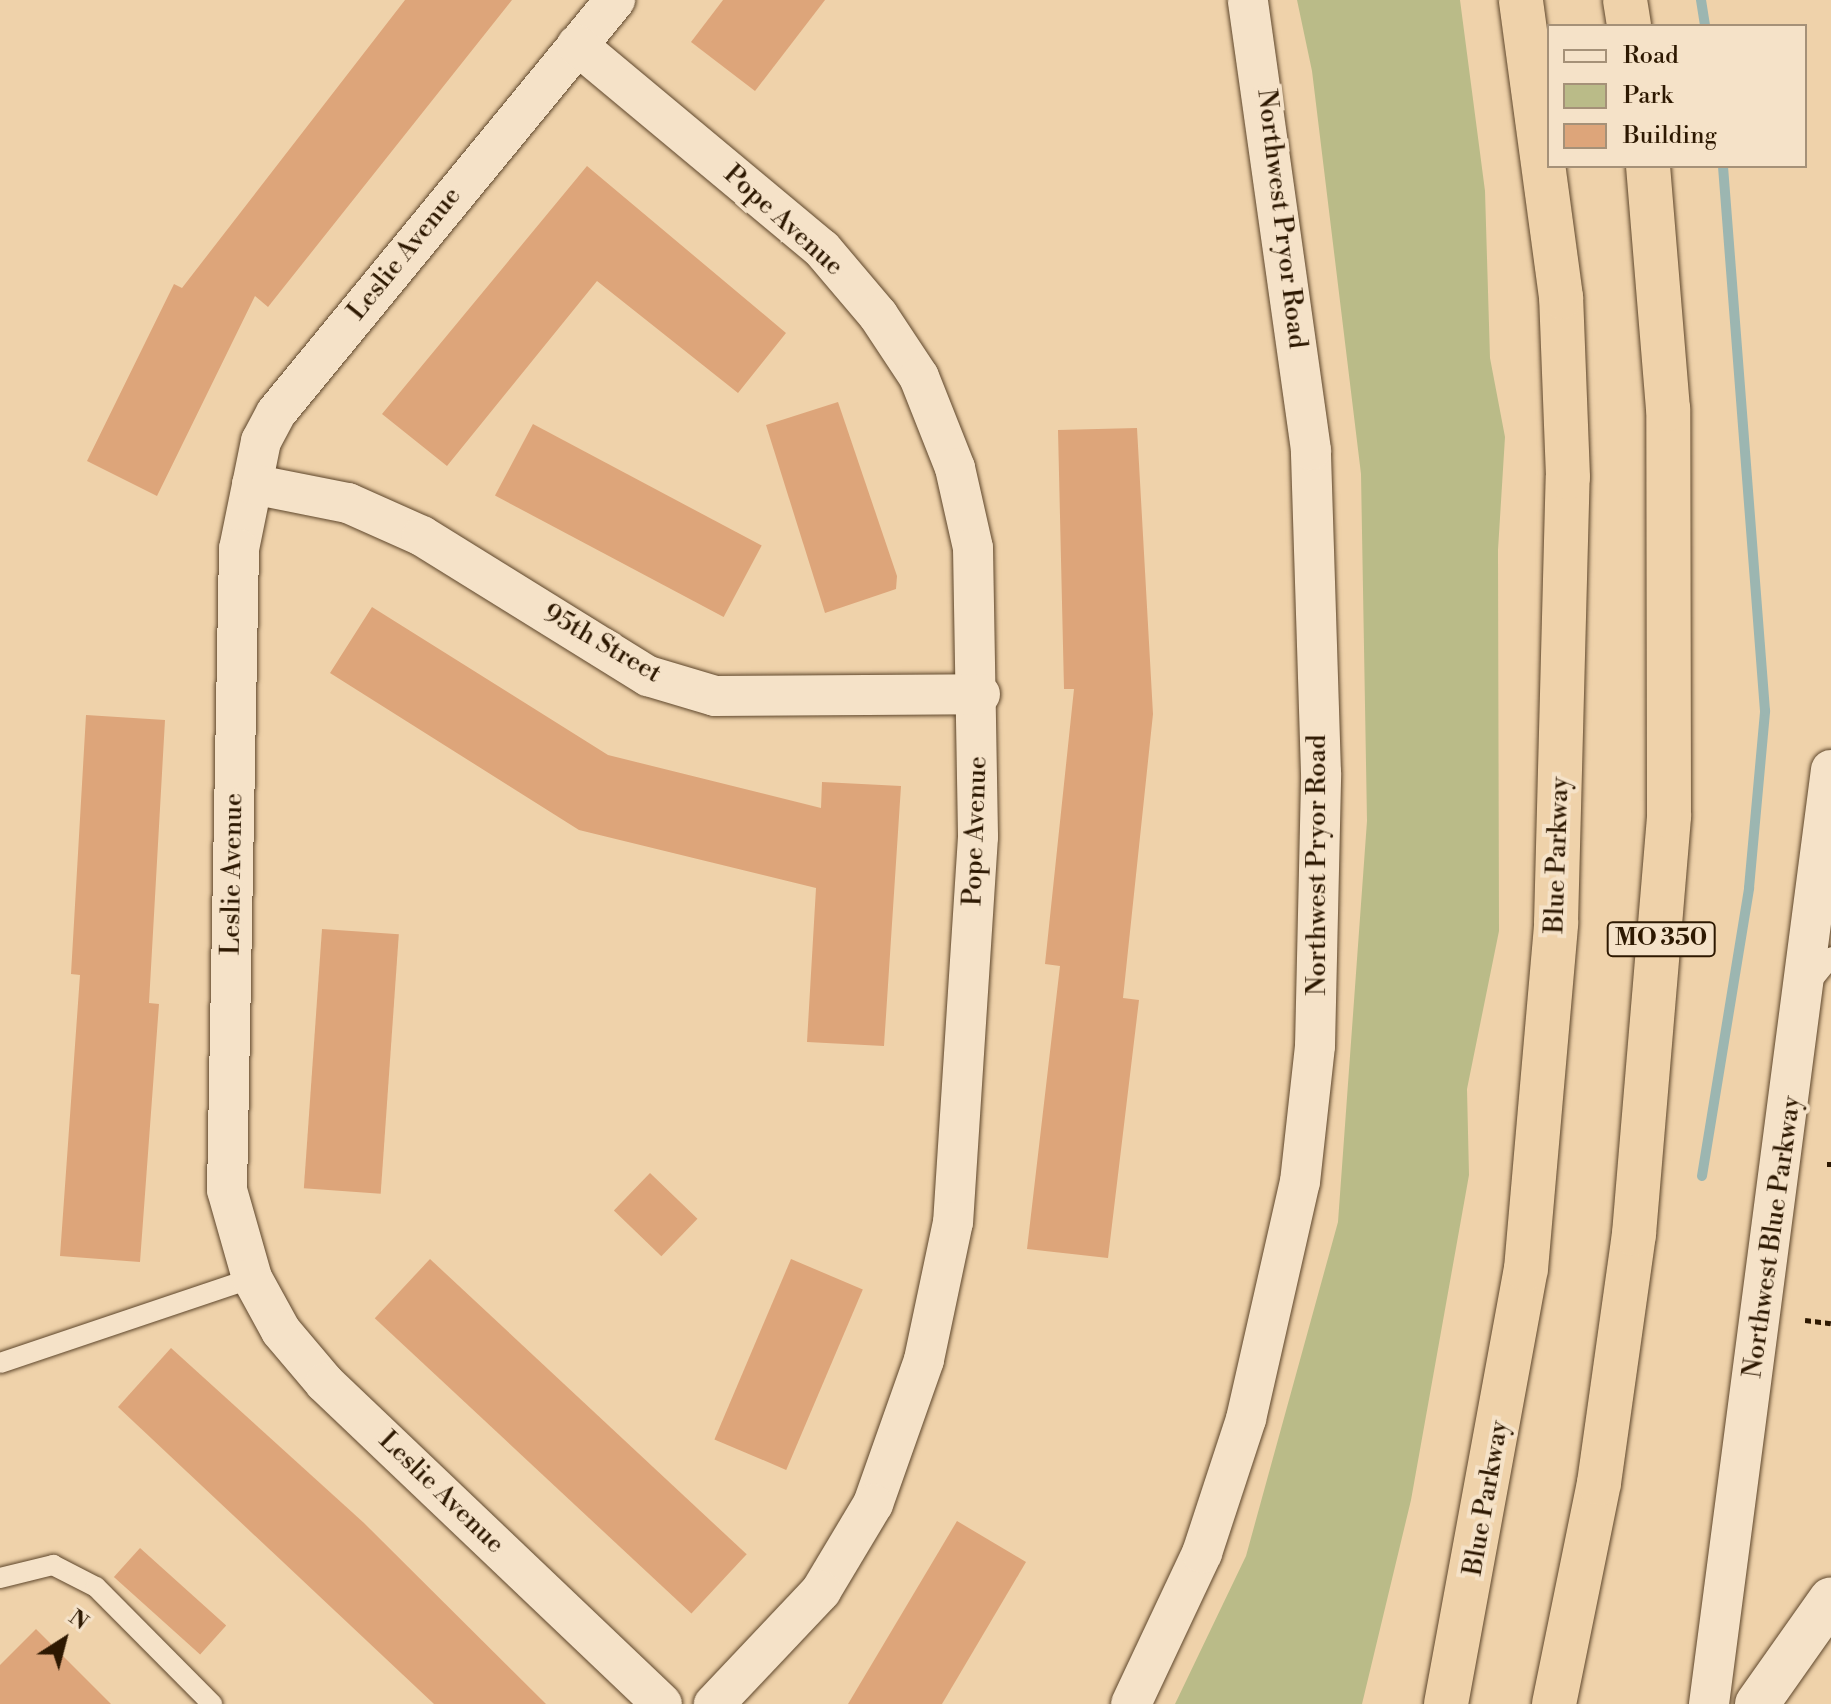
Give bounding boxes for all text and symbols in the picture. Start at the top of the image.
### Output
legend [1547,24,1807,168]
text: Road [1623,41,1679,71]
text: Park [1623,81,1673,111]
street label: Northwest Pryor Road [1250,88,1312,350]
text: Building [1623,121,1717,151]
street label: Pope Avenue [717,159,849,283]
street label: Leslie Avenue [342,181,468,327]
street label: 95th Street [537,598,667,690]
street label: Northwest Pryor Road [1302,734,1334,996]
street label: Pope Avenue [958,756,994,906]
street label: Blue Parkway [1540,776,1576,934]
street label: Leslie Avenue [216,793,250,955]
road number: MO 350 [1605,919,1717,959]
street label: Northwest Blue Parkway [1738,1094,1808,1380]
street label: Blue Parkway [1458,1418,1516,1578]
street label: Leslie Avenue [372,1425,510,1561]
north arrow [24,1600,104,1680]
text: N [63,1604,93,1636]

